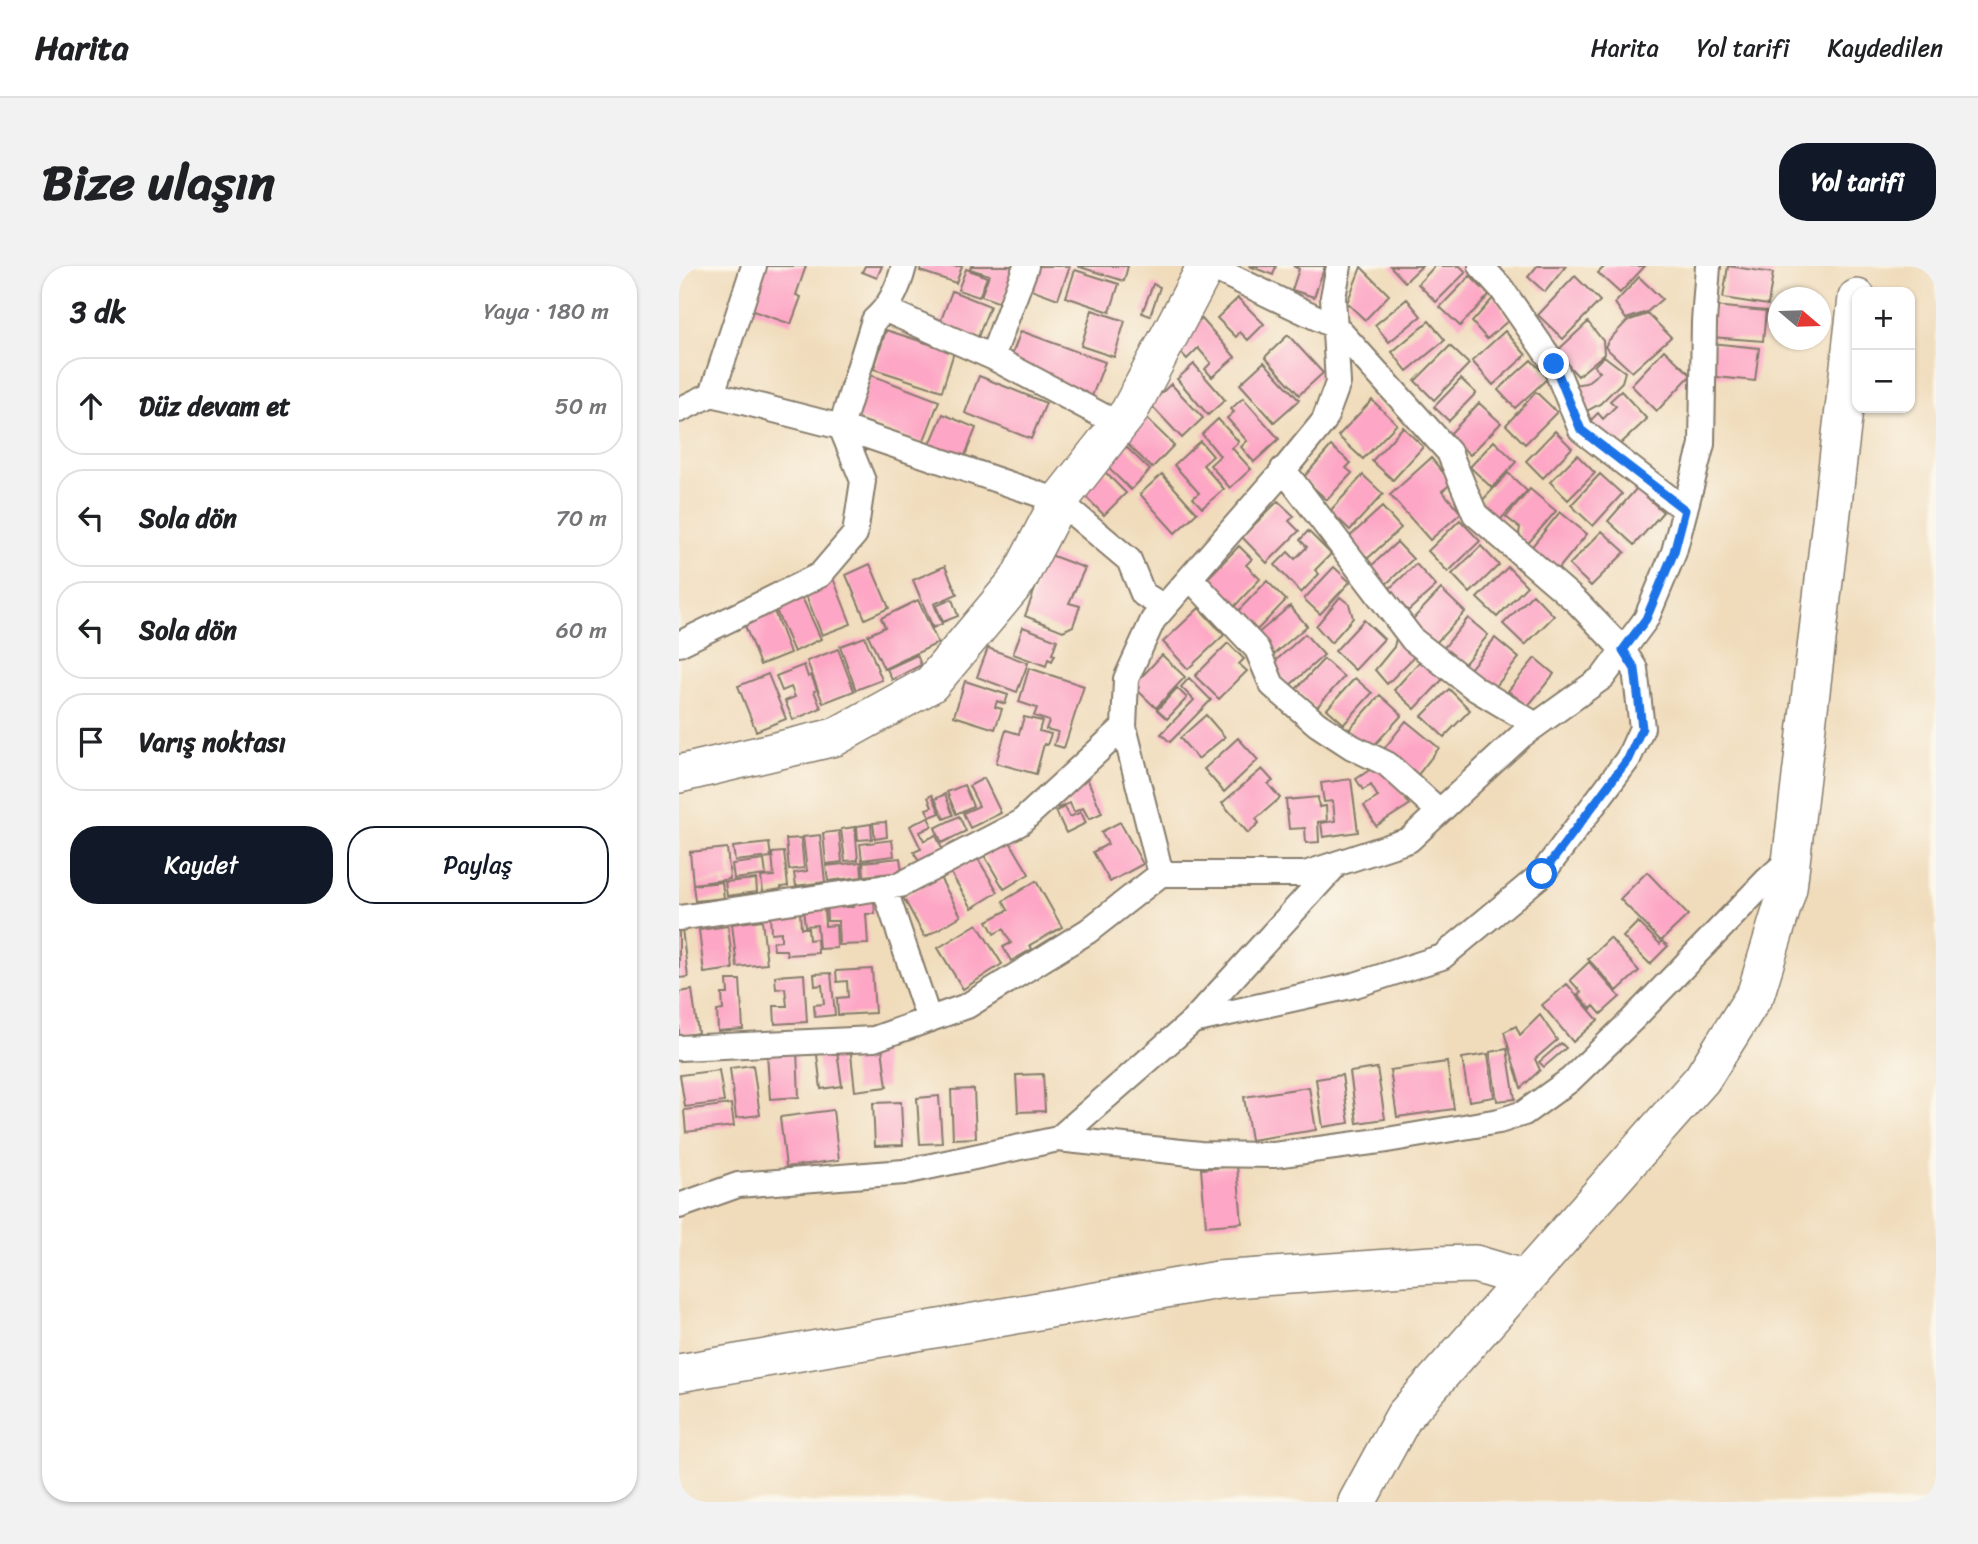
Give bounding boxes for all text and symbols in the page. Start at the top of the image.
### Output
text: Harita [35,19,129,77]
text: Harita [1591,27,1659,69]
text: Yol tarifi [1697,27,1790,69]
text: Kaydedilen [1828,27,1943,69]
text: Bize ulaşın [42,139,275,226]
button: Yol tarifi [1779,143,1936,221]
text: 3 dk [70,285,126,339]
north arrow [1768,287,1831,350]
map controls [1852,287,1915,413]
button: + [1852,287,1915,350]
text: Yaya · 180 m [484,291,609,332]
route end [1538,348,1569,379]
button: − [1852,350,1915,413]
text: Düz devam et [139,383,290,429]
text: 50 m [555,386,607,427]
icon: ahead [72,387,110,425]
text: Sola dön [139,495,237,541]
text: 70 m [556,498,607,539]
icon: left [72,499,110,537]
text: Sola dön [139,607,237,653]
text: 60 m [556,610,607,651]
icon: left [72,611,110,649]
text: Varış noktası [139,719,286,765]
icon: arrive [72,723,110,761]
button: Kaydet [70,826,333,904]
button: Paylaş [347,826,609,904]
route start [1526,858,1557,889]

